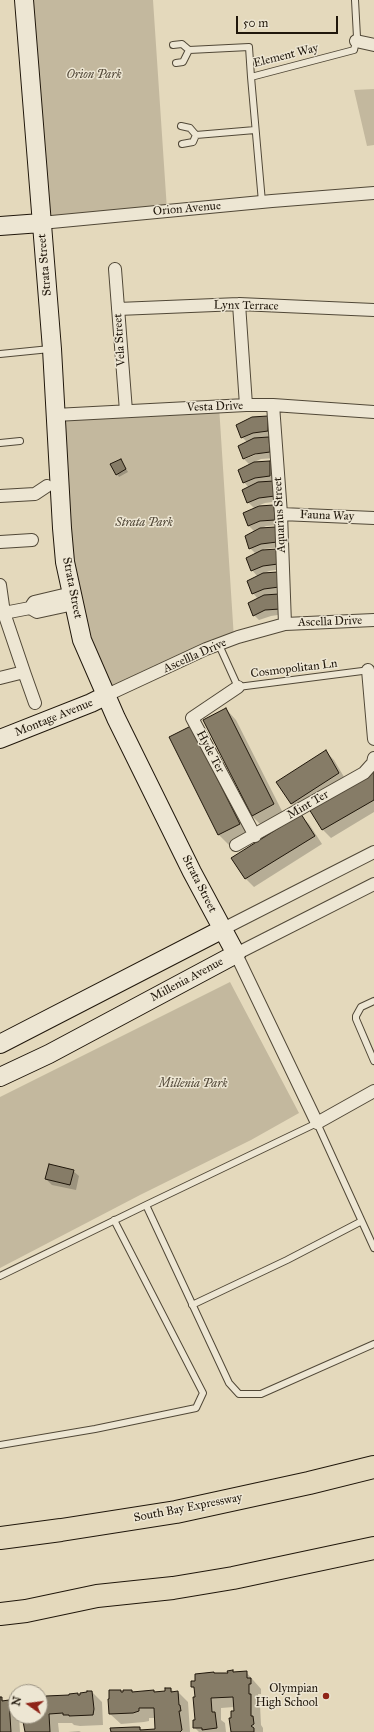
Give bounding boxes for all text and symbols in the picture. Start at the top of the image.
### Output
scale bar [238,8,340,34]
text: 50 m [243,16,268,30]
street label: Element Way [252,41,320,71]
park label: Orion Park [66,68,122,82]
street label: Orion Avenue [152,199,222,219]
street label: Strata Street [35,233,55,297]
street label: Lynx Terrace [213,298,279,314]
street label: Vela Street [111,313,129,367]
street label: Vesta Drive [187,399,243,415]
street label: Aquarius Street [271,477,289,553]
street label: Fauna Way [300,508,354,524]
park label: Strata Park [115,516,173,530]
street label: Strata Street [59,556,85,620]
street label: Ascella Drive [298,614,362,630]
street label: Ascellla Drive [161,636,229,676]
street label: Cosmopolitan Ln [250,657,338,681]
street label: Montage Avenue [13,696,95,740]
street label: Hyde Ter [193,728,227,776]
street label: Mint Ter [285,787,331,823]
street label: Strata Street [178,853,220,915]
street label: Millenia Avenue [148,955,226,1005]
park label: Millenia Park [158,1077,228,1091]
street label: South Bay Expressway [132,1490,244,1526]
place label: Olympian High School [255,1682,318,1710]
north arrow [8,1684,48,1724]
marker: Olympian High School [321,1691,331,1701]
text: N [9,1695,24,1707]

